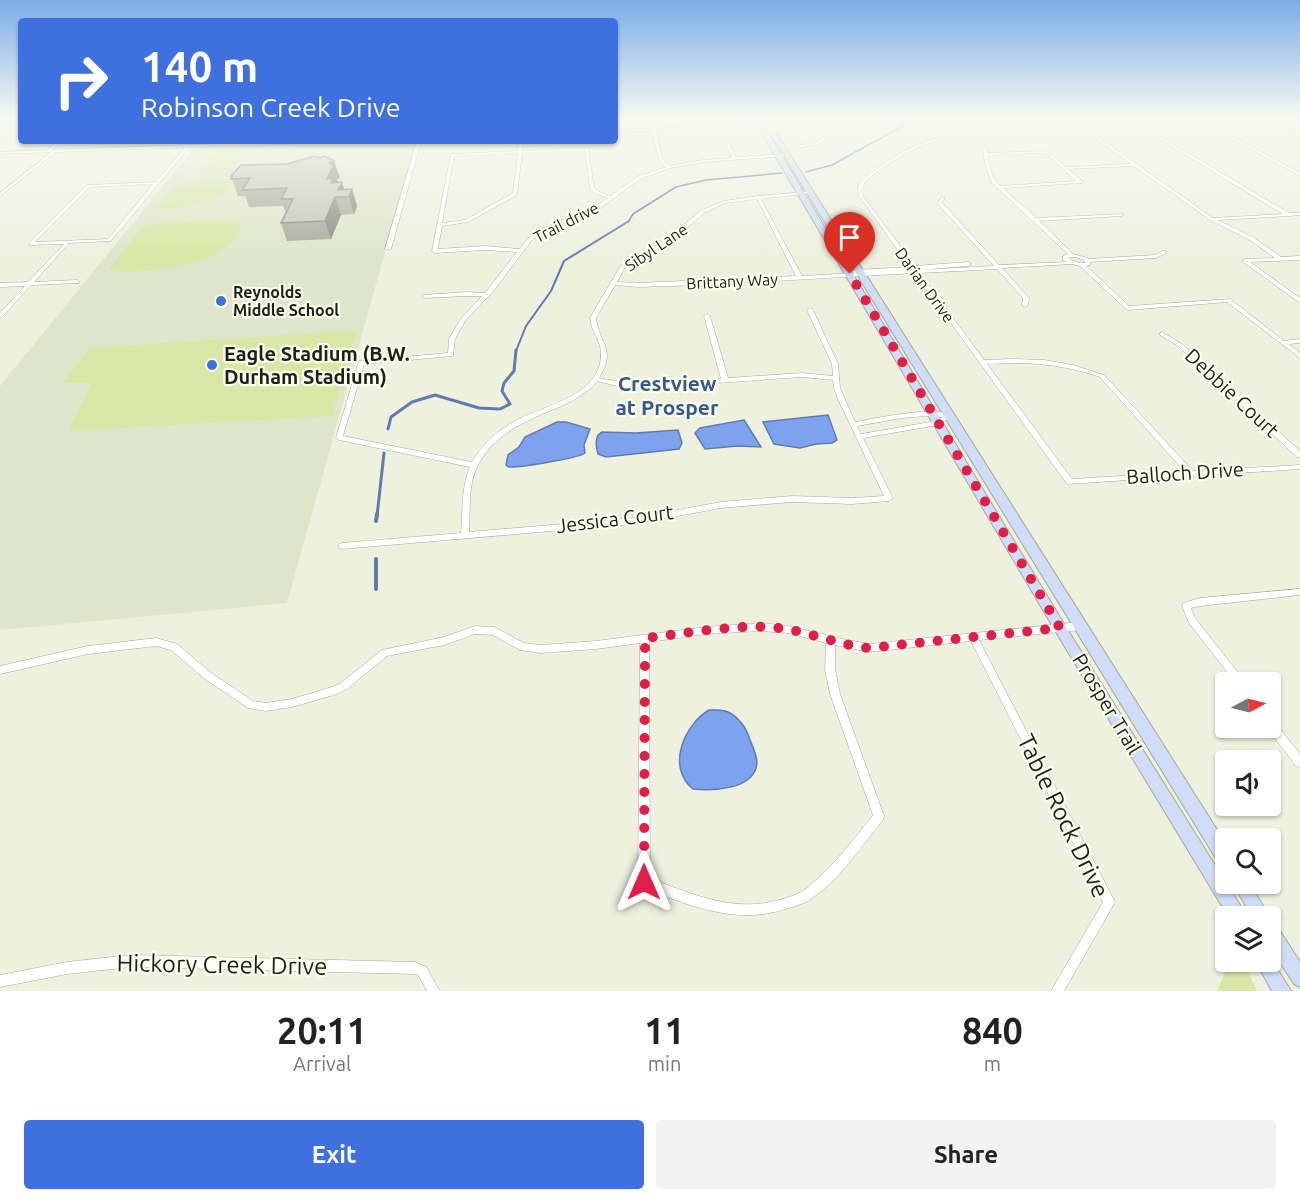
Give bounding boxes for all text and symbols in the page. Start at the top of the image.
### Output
icon: right [42,42,120,120]
text: 140 m [141,43,258,90]
text: Robinson Creek Drive [141,92,401,122]
street label: Trail drive [531,198,601,246]
pin [824,212,875,274]
street label: Sibyl Lane [621,220,691,274]
icon: arrive [833,221,866,254]
street label: Darian Drive [892,244,958,326]
street label: Brittany Way [686,270,779,292]
place label: Reynolds Middle School [233,283,339,319]
marker: Reynolds Middle School [214,294,228,308]
place label: Eagle Stadium (B.W. Durham Stadium) [224,342,410,388]
street label: Debbie Court [1181,343,1284,442]
marker: Eagle Stadium (B.W. Durham Stadium) [205,358,219,372]
district label: Crestview at Prosper [615,371,719,419]
street label: Balloch Drive [1125,457,1244,488]
street label: Jessica Court [555,500,675,537]
street label: Prosper Trail [1068,649,1146,758]
north arrow [1215,672,1281,738]
map controls [1215,672,1281,972]
street label: Table Rock Drive [1012,730,1115,902]
button: sound [1215,750,1281,816]
button: search [1215,828,1281,894]
position arrow [612,850,676,914]
button: layers [1215,906,1281,972]
street label: Hickory Creek Drive [116,949,328,980]
text: 20:11 [277,1010,367,1051]
text: 11 [644,1010,685,1051]
text: 840 [962,1010,1023,1051]
text: Arrival [293,1052,351,1075]
text: min [648,1052,681,1075]
text: m [984,1052,1001,1075]
button: Exit [24,1120,644,1189]
button: Share [656,1120,1276,1189]

